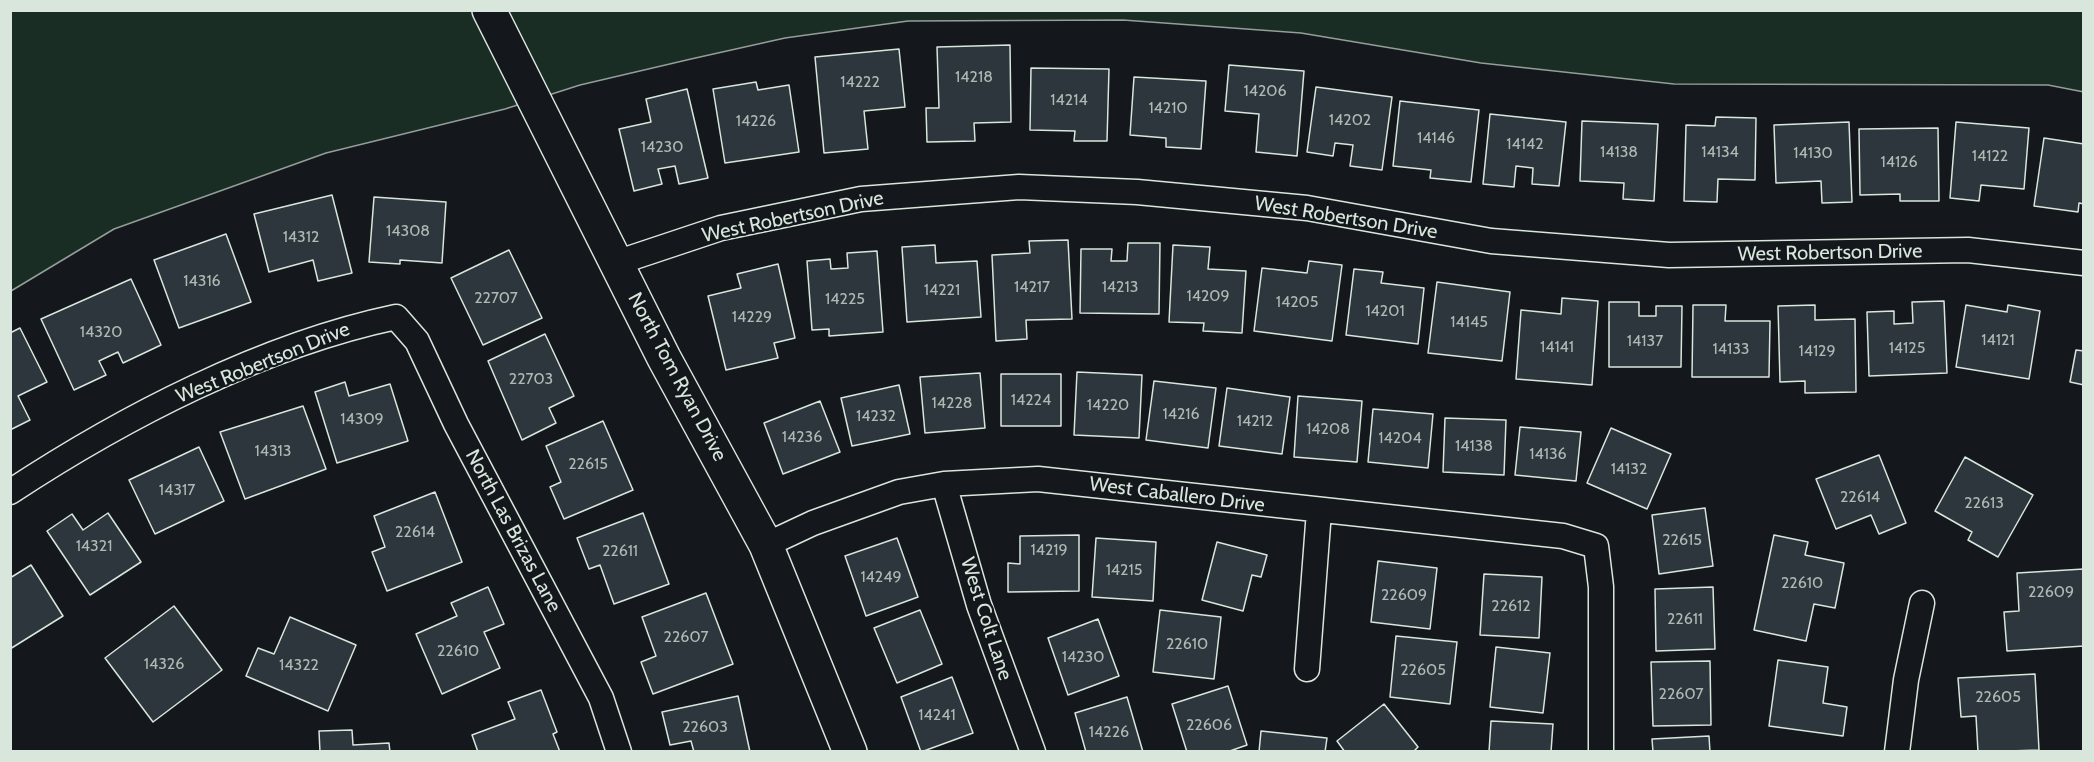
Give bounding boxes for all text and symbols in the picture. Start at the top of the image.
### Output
house number: 14218 [955,67,993,87]
house number: 14222 [840,72,880,92]
house number: 14206 [1243,81,1287,101]
house number: 14214 [1050,90,1088,110]
house number: 14210 [1148,98,1188,118]
house number: 14202 [1329,110,1371,130]
house number: 14226 [736,111,776,131]
house number: 14146 [1417,128,1455,148]
house number: 14142 [1506,134,1544,154]
house number: 14230 [641,137,683,157]
house number: 14138 [1600,142,1638,162]
house number: 14134 [1701,142,1739,162]
house number: 14130 [1793,143,1833,163]
house number: 14122 [1972,146,2008,166]
house number: 14126 [1880,152,1918,172]
street label: West Robertson Drive [700,186,886,248]
street label: West Robertson Drive [1253,192,1439,244]
house number: 14308 [386,221,430,241]
house number: 14312 [283,227,319,247]
street label: West Robertson Drive [1737,239,1923,267]
house number: 14316 [183,271,221,291]
house number: 14217 [1014,277,1050,297]
house number: 14213 [1102,277,1138,297]
house number: 14221 [924,280,960,300]
house number: 14209 [1186,286,1230,306]
house number: 22707 [474,288,518,308]
street label: North Tom Ryan Drive [622,289,732,465]
house number: 14225 [825,289,865,309]
house number: 14205 [1276,292,1318,312]
house number: 14201 [1365,301,1405,321]
house number: 14229 [732,307,772,327]
house number: 14145 [1450,312,1488,332]
street label: West Robertson Drive [173,317,353,409]
house number: 14320 [80,322,122,342]
house number: 14121 [1981,330,2015,350]
house number: 14137 [1627,331,1663,351]
house number: 14141 [1540,337,1574,357]
house number: 14125 [1889,338,1925,358]
house number: 14133 [1713,339,1749,359]
house number: 14129 [1798,341,1836,361]
house number: 22703 [509,369,553,389]
house number: 14224 [1011,390,1051,410]
house number: 14228 [932,393,972,413]
house number: 14220 [1087,395,1129,415]
house number: 14216 [1162,404,1200,424]
house number: 14232 [856,406,896,426]
house number: 14309 [340,409,384,429]
house number: 14212 [1237,411,1273,431]
house number: 14208 [1306,419,1350,439]
house number: 14236 [782,427,822,447]
house number: 14204 [1378,428,1422,448]
house number: 14138 [1455,436,1493,456]
house number: 14313 [255,441,291,461]
house number: 14136 [1529,444,1567,464]
street label: North Las Brizas Lane [460,446,566,616]
house number: 22615 [568,454,608,474]
house number: 14132 [1611,459,1647,479]
street label: West Caballero Drive [1088,472,1266,518]
house number: 14317 [159,480,195,500]
house number: 22614 [1840,487,1880,507]
house number: 22613 [1964,493,2004,513]
house number: 22614 [395,522,435,542]
house number: 22615 [1662,530,1702,550]
house number: 14321 [76,536,112,556]
house number: 14219 [1030,540,1068,560]
house number: 22611 [602,541,638,561]
street label: West Colt Lane [955,555,1017,683]
house number: 14215 [1106,560,1142,580]
house number: 14249 [860,567,902,587]
house number: 22610 [1781,573,1823,593]
house number: 22609 [2028,582,2074,602]
house number: 22609 [1381,585,1427,605]
house number: 22612 [1491,596,1531,616]
house number: 22611 [1667,609,1703,629]
house number: 22607 [664,627,708,647]
house number: 22610 [1166,634,1208,654]
house number: 22610 [437,641,479,661]
house number: 14230 [1062,647,1104,667]
house number: 14326 [144,654,184,674]
house number: 14322 [279,655,319,675]
house number: 22605 [1400,660,1446,680]
house number: 22607 [1659,684,1703,704]
house number: 22605 [1975,687,2021,707]
house number: 14241 [918,705,956,725]
house number: 22606 [1186,715,1232,735]
house number: 22603 [682,717,728,737]
house number: 14226 [1089,722,1129,742]

